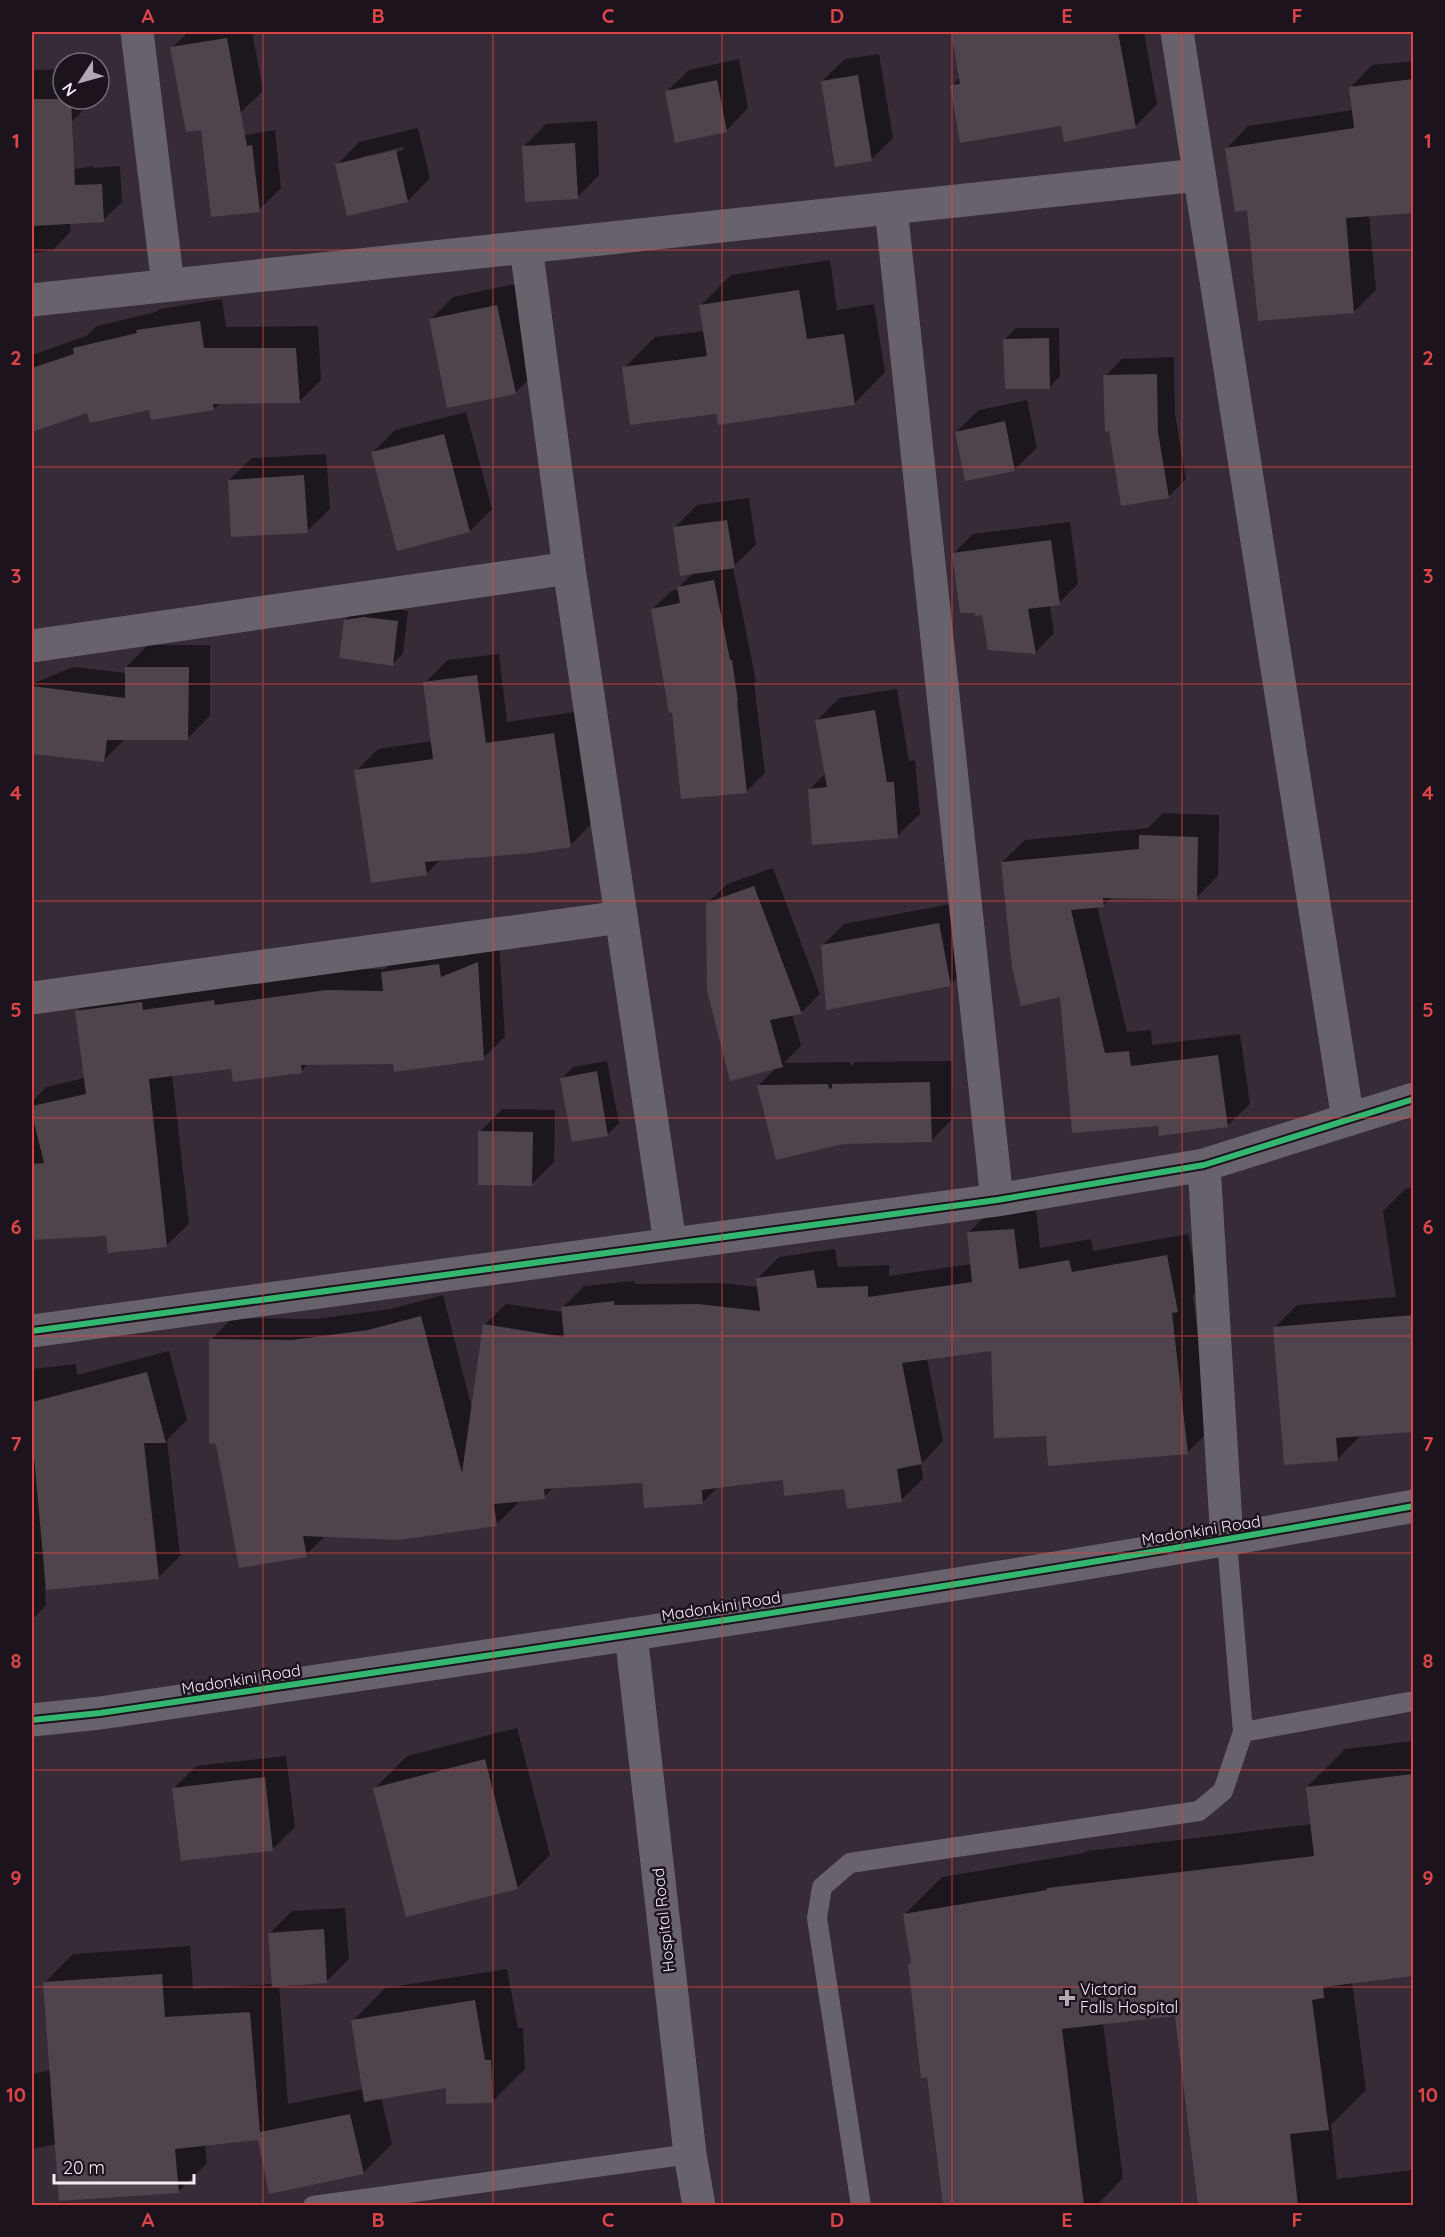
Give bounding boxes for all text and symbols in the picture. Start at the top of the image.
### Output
text: A [142,3,155,28]
text: B [371,3,385,28]
text: C [602,3,615,28]
text: D [830,3,844,28]
text: E [1061,3,1073,28]
text: F [1291,3,1303,28]
north arrow [51,51,111,111]
text: N [57,79,80,100]
text: 1 [12,128,20,153]
text: 1 [1424,128,1432,153]
text: 2 [10,345,22,370]
text: 2 [1422,345,1434,370]
text: 3 [11,563,21,588]
text: 3 [1423,563,1433,588]
text: 4 [10,780,22,805]
text: 4 [1422,780,1434,805]
text: 5 [10,997,22,1022]
text: 5 [1422,997,1434,1022]
text: 6 [10,1214,22,1239]
text: 6 [1422,1214,1434,1239]
text: 7 [11,1431,22,1456]
text: 7 [1423,1431,1434,1456]
street label: Madonkini Road [1140,1511,1262,1549]
street label: Madonkini Road [660,1587,782,1625]
text: 8 [11,1648,22,1673]
text: 8 [1423,1648,1434,1673]
street label: Madonkini Road [180,1660,302,1698]
text: 9 [10,1865,22,1890]
text: 9 [1422,1865,1434,1890]
street label: Hospital Road [648,1867,678,1973]
place label: Victoria Falls Hospital [1080,1979,1178,2017]
marker: Victoria Falls Hospital [1058,1989,1076,2007]
text: 10 [6,2082,26,2107]
text: 10 [1418,2082,1438,2107]
scale bar [54,2147,194,2185]
text: 20 m [63,2156,105,2179]
text: A [142,2207,155,2232]
text: B [371,2207,385,2232]
text: C [602,2207,615,2232]
text: D [830,2207,844,2232]
text: E [1061,2207,1073,2232]
text: F [1291,2207,1303,2232]

